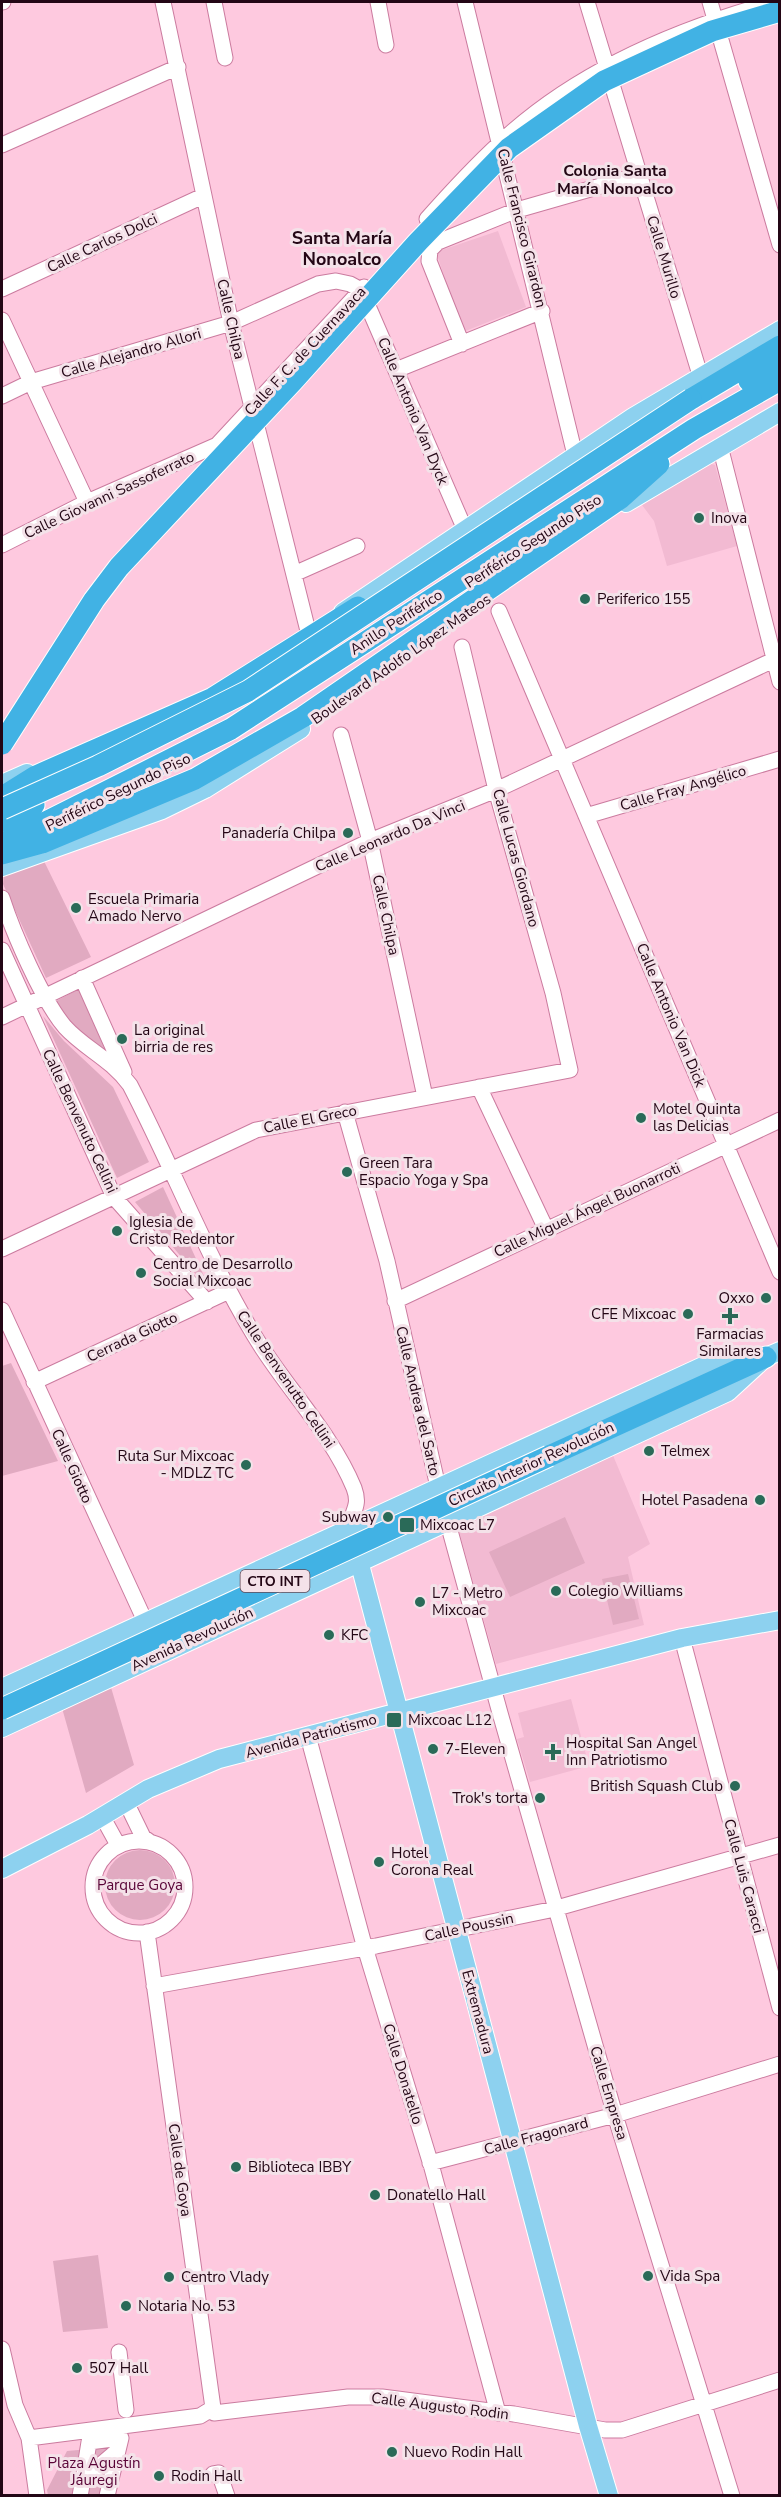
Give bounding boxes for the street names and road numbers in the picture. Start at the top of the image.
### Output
street label: Calle Francisco Girardon [493,146,551,310]
street label: Calle Carlos Dolci [44,209,160,277]
street label: Calle Murillo [642,213,686,301]
street label: Calle Chilpa [212,277,250,361]
street label: Calle F. C. de Cuernavaca [240,282,370,420]
street label: Calle Alejandro Allori [59,323,203,383]
street label: Calle Antonio Van Dyck [373,334,453,488]
street label: Calle Giovanni Sassoferrato [21,447,197,543]
street label: Periférico Segundo Piso [461,489,605,593]
street label: Anillo Periférico [346,585,446,659]
street label: Boulevard Adolfo López Mateos [307,589,495,729]
street label: Periférico Segundo Piso [42,748,194,836]
street label: Calle Fray Angélico [618,760,748,816]
street label: Calle Lucas Giordano [488,787,544,929]
street label: Calle Leonardo Da Vinci [312,795,468,877]
street label: Calle Chilpa [368,873,404,957]
street label: Calle Antonio Van Dick [632,940,711,1090]
street label: Calle Benvenuto Cellini [38,1046,122,1196]
street label: Calle El Greco [262,1100,358,1138]
street label: Calle Miguel Ángel Buonarroti [490,1158,684,1262]
street label: Calle Benvenutto Cellini [232,1306,340,1452]
street label: Cerrada Giotto [83,1307,181,1367]
street label: Calle Andrea del Sarto [391,1324,445,1478]
street label: Circuito Interior Revolución [445,1417,617,1511]
street label: Calle Giotto [47,1426,97,1506]
road number: CTO INT [240,1570,310,1592]
street label: Avenida Revolución [128,1602,256,1676]
street label: Avenida Patriotismo [243,1709,379,1763]
street label: Calle Luis Caracci [719,1817,769,1935]
street label: Calle Poussin [423,1908,515,1946]
street label: Extremadura [457,1968,499,2056]
street label: Calle Donatello [378,2021,428,2127]
street label: Calle Empresa [585,2044,633,2142]
street label: Calle Fragonard [482,2112,590,2160]
street label: Calle de Goya [164,2122,196,2218]
street label: Calle Augusto Rodin [370,2388,510,2424]

